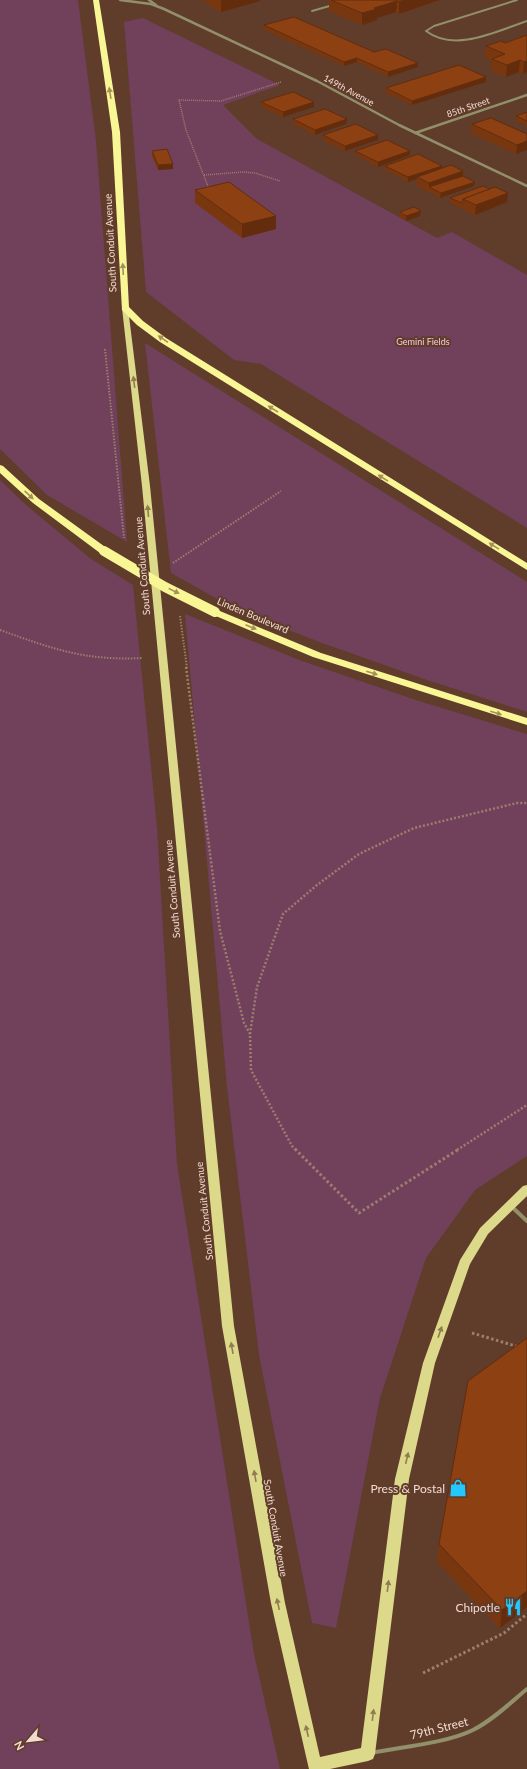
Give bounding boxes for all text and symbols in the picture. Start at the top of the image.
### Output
street label: 149th Avenue [322,72,376,108]
one-way arrow [107,87,113,99]
street label: 85th Street [445,94,492,119]
street label: South Conduit Avenue [101,193,119,293]
one-way arrow [120,263,127,275]
one-way arrow [157,336,169,343]
park label: Gemini Fields [396,336,450,347]
one-way arrow [130,376,137,388]
one-way arrow [267,406,279,413]
one-way arrow [377,474,389,481]
one-way arrow [23,490,34,499]
one-way arrow [145,505,152,517]
street label: South Conduit Avenue [132,516,152,616]
one-way arrow [488,543,500,550]
one-way arrow [168,588,179,595]
street label: Linden Boulevard [216,595,290,635]
one-way arrow [245,624,256,630]
one-way arrow [366,670,378,676]
one-way arrow [490,710,502,716]
street label: South Conduit Avenue [162,839,182,939]
street label: South Conduit Avenue [193,1161,215,1261]
one-way arrow [437,1326,443,1338]
one-way arrow [229,1342,235,1354]
one-way arrow [404,1451,410,1464]
one-way arrow [252,1470,258,1482]
street label: South Conduit Avenue [262,1478,290,1578]
shop icon: Press & Postal [448,1478,468,1498]
place label: Press & Postal [370,1481,445,1496]
one-way arrow [385,1580,392,1592]
restaurant icon: Chipotle [503,1597,523,1617]
one-way arrow [275,1598,281,1610]
place label: Chipotle [456,1600,500,1615]
one-way arrow [370,1709,376,1721]
street label: 79th Street [408,1713,470,1742]
north arrow [8,1721,48,1761]
one-way arrow [303,1725,309,1737]
text: N [11,1739,26,1753]

